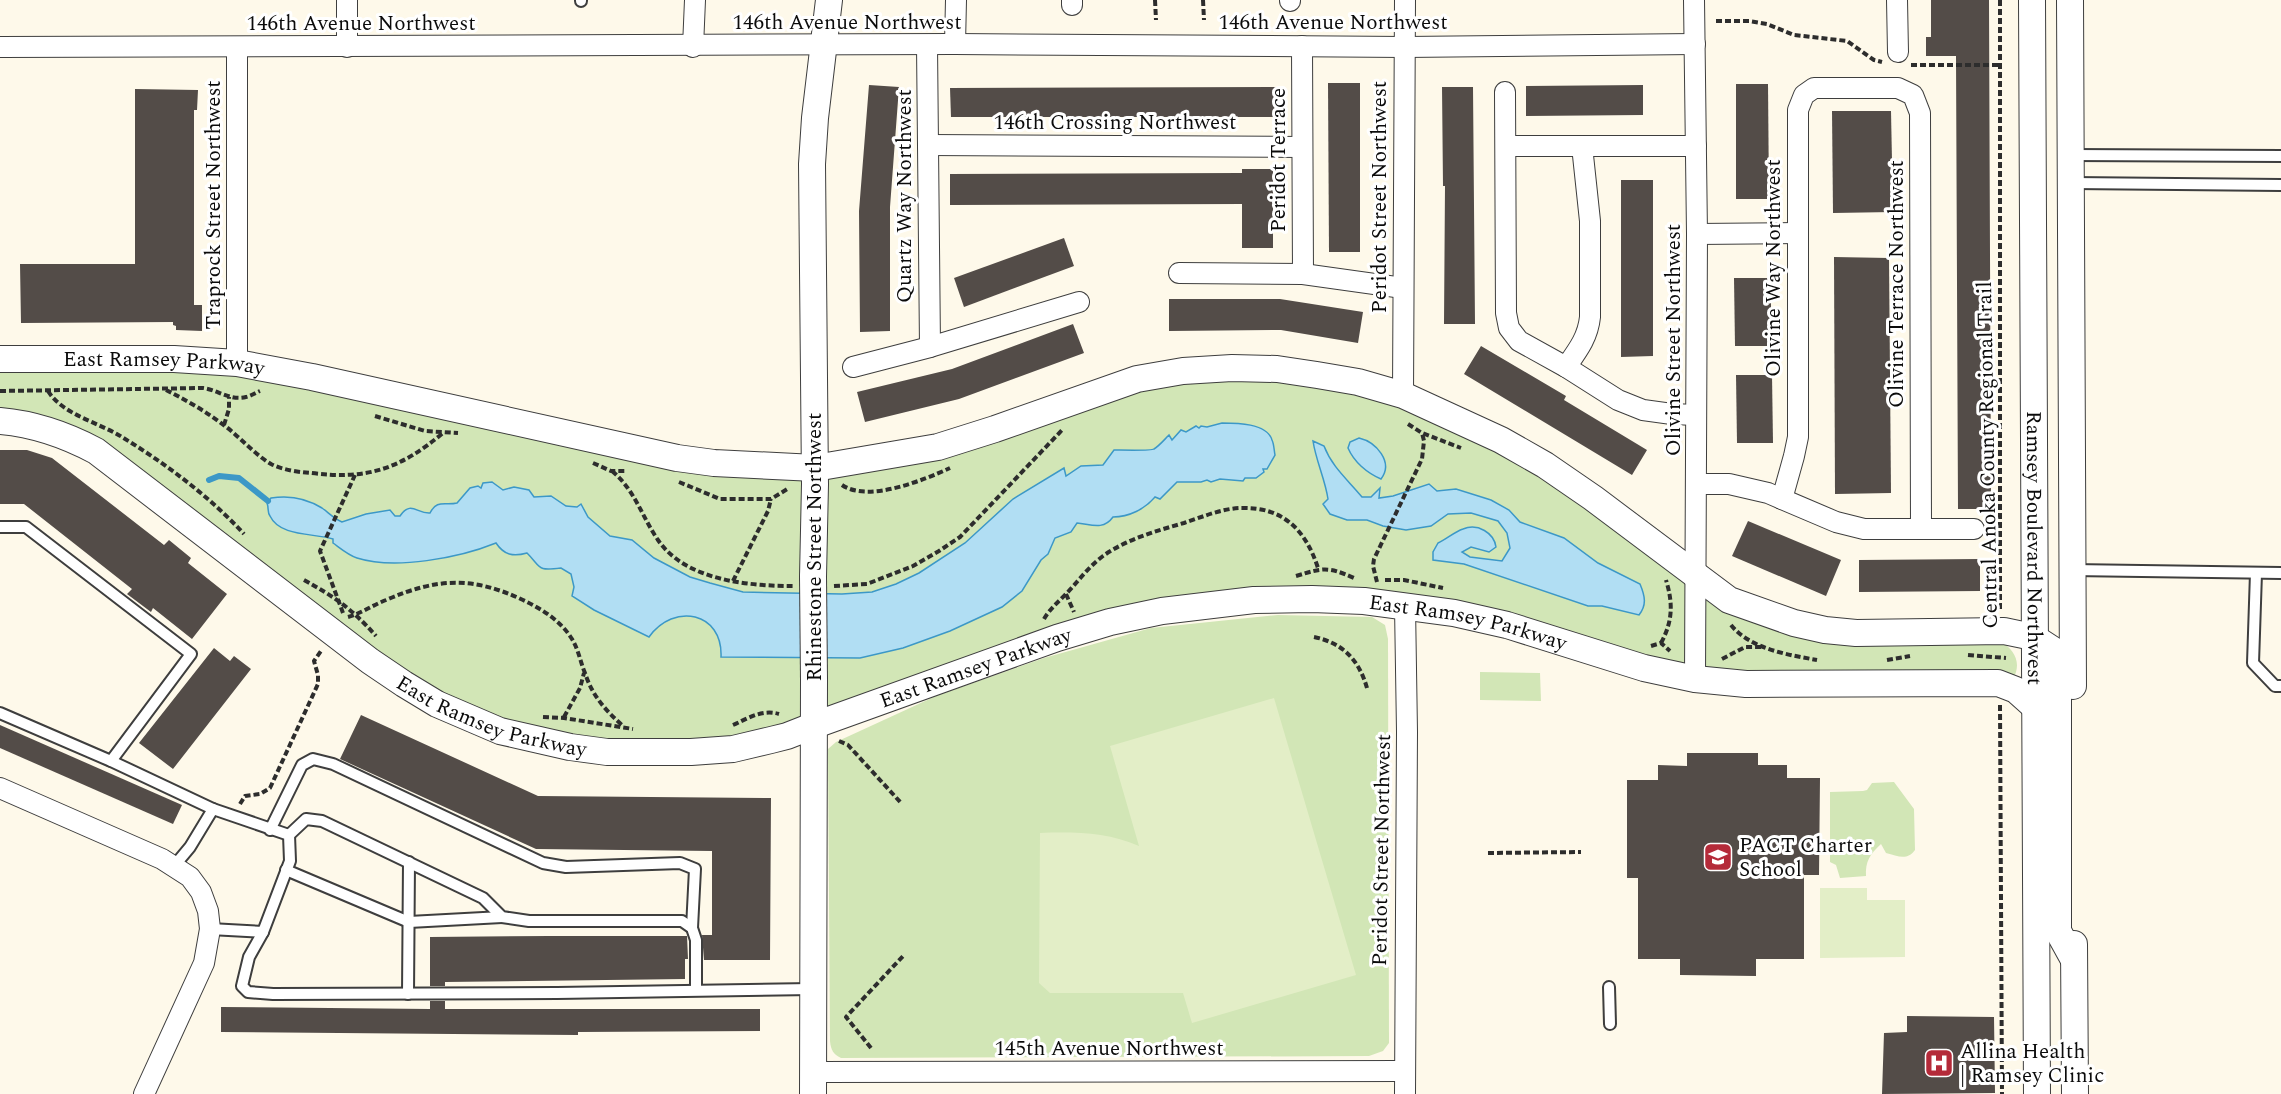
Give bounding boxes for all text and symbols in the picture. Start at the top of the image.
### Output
street label: 146th Avenue Northwest [732,7,962,39]
street label: 146th Avenue Northwest [1218,7,1448,39]
street label: 146th Avenue Northwest [246,8,476,40]
street label: Traprock Street Northwest [198,80,230,330]
street label: Peridot Street Northwest [1364,81,1396,313]
street label: Peridot Terrace [1263,88,1295,232]
street label: Quartz Way Northwest [889,89,921,303]
street label: 146th Crossing Northwest [994,107,1236,139]
street label: Olivine Way Northwest [1758,159,1790,377]
street label: Olivine Terrace Northwest [1881,160,1913,408]
street label: Olivine Street Northwest [1658,224,1690,456]
street label: Central Anoka County Regional Trail [1969,281,2007,629]
street label: East Ramsey Parkway [63,344,268,385]
street label: Ramsey Boulevard Northwest [2017,411,2050,685]
street label: Rhinestone Street Northwest [799,413,831,681]
street label: East Ramsey Parkway [1367,587,1571,660]
street label: East Ramsey Parkway [875,619,1076,717]
street label: East Ramsey Parkway [390,668,589,766]
street label: Peridot Street Northwest [1364,734,1400,966]
place label: PACT Charter School [1739,830,1872,886]
school or university icon: PACT Charter School [1702,841,1734,873]
street label: 145th Avenue Northwest [994,1033,1224,1065]
place label: Allina Health | Ramsey Clinic [1960,1036,2104,1092]
hospital icon: Allina Health | Ramsey Clinic [1923,1047,1955,1079]

